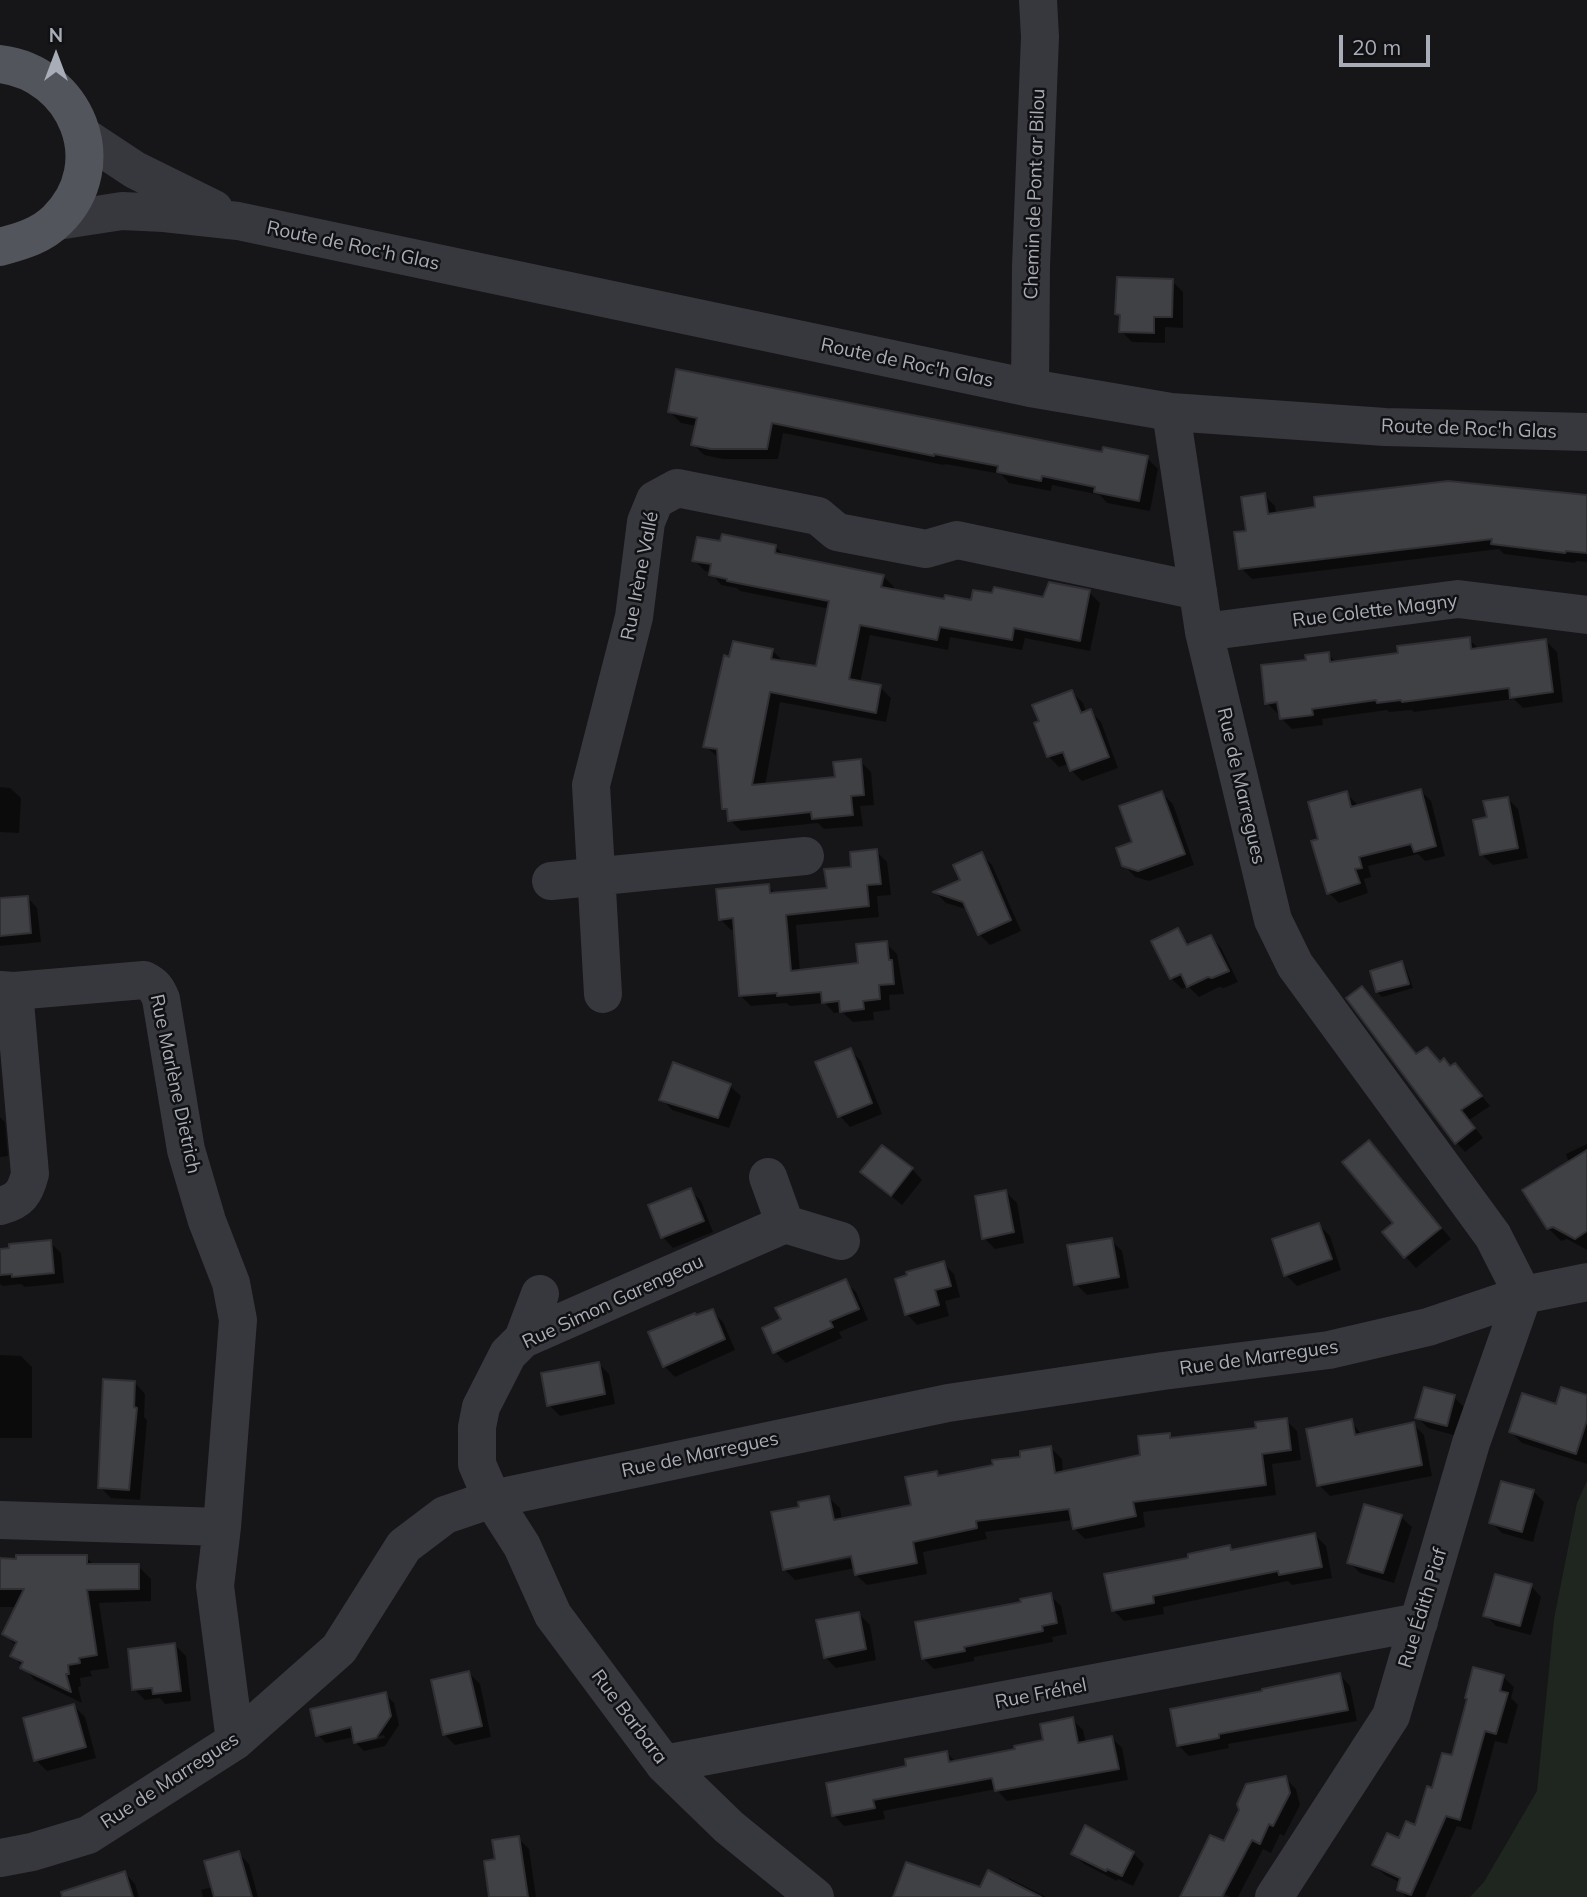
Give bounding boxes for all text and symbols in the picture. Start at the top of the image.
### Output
north arrow [21,21,91,91]
scale bar [1342,21,1433,65]
text: N [49,23,63,47]
text: 20 m [1352,34,1401,60]
street label: Chemin de Pont ar Bilou [1020,88,1050,300]
street label: Route de Roc'h Glas [265,217,441,275]
street label: Route de Roc'h Glas [819,334,995,392]
street label: Route de Roc'h Glas [1381,415,1557,443]
street label: Rue Irène Vallé [616,510,664,642]
street label: Rue Colette Magny [1291,590,1459,632]
street label: Rue de Marregues [1212,705,1270,867]
street label: Rue Marlène Dietrich [145,992,205,1176]
street label: Rue Simon Garengeau [519,1250,707,1354]
street label: Rue de Marregues [1178,1336,1340,1380]
street label: Rue de Marregues [619,1427,781,1483]
street label: Rue Édith Piaf [1394,1545,1452,1671]
street label: Rue Barbara [586,1666,672,1768]
street label: Rue Fréhel [993,1674,1089,1714]
street label: Rue de Marregues [97,1728,243,1834]

